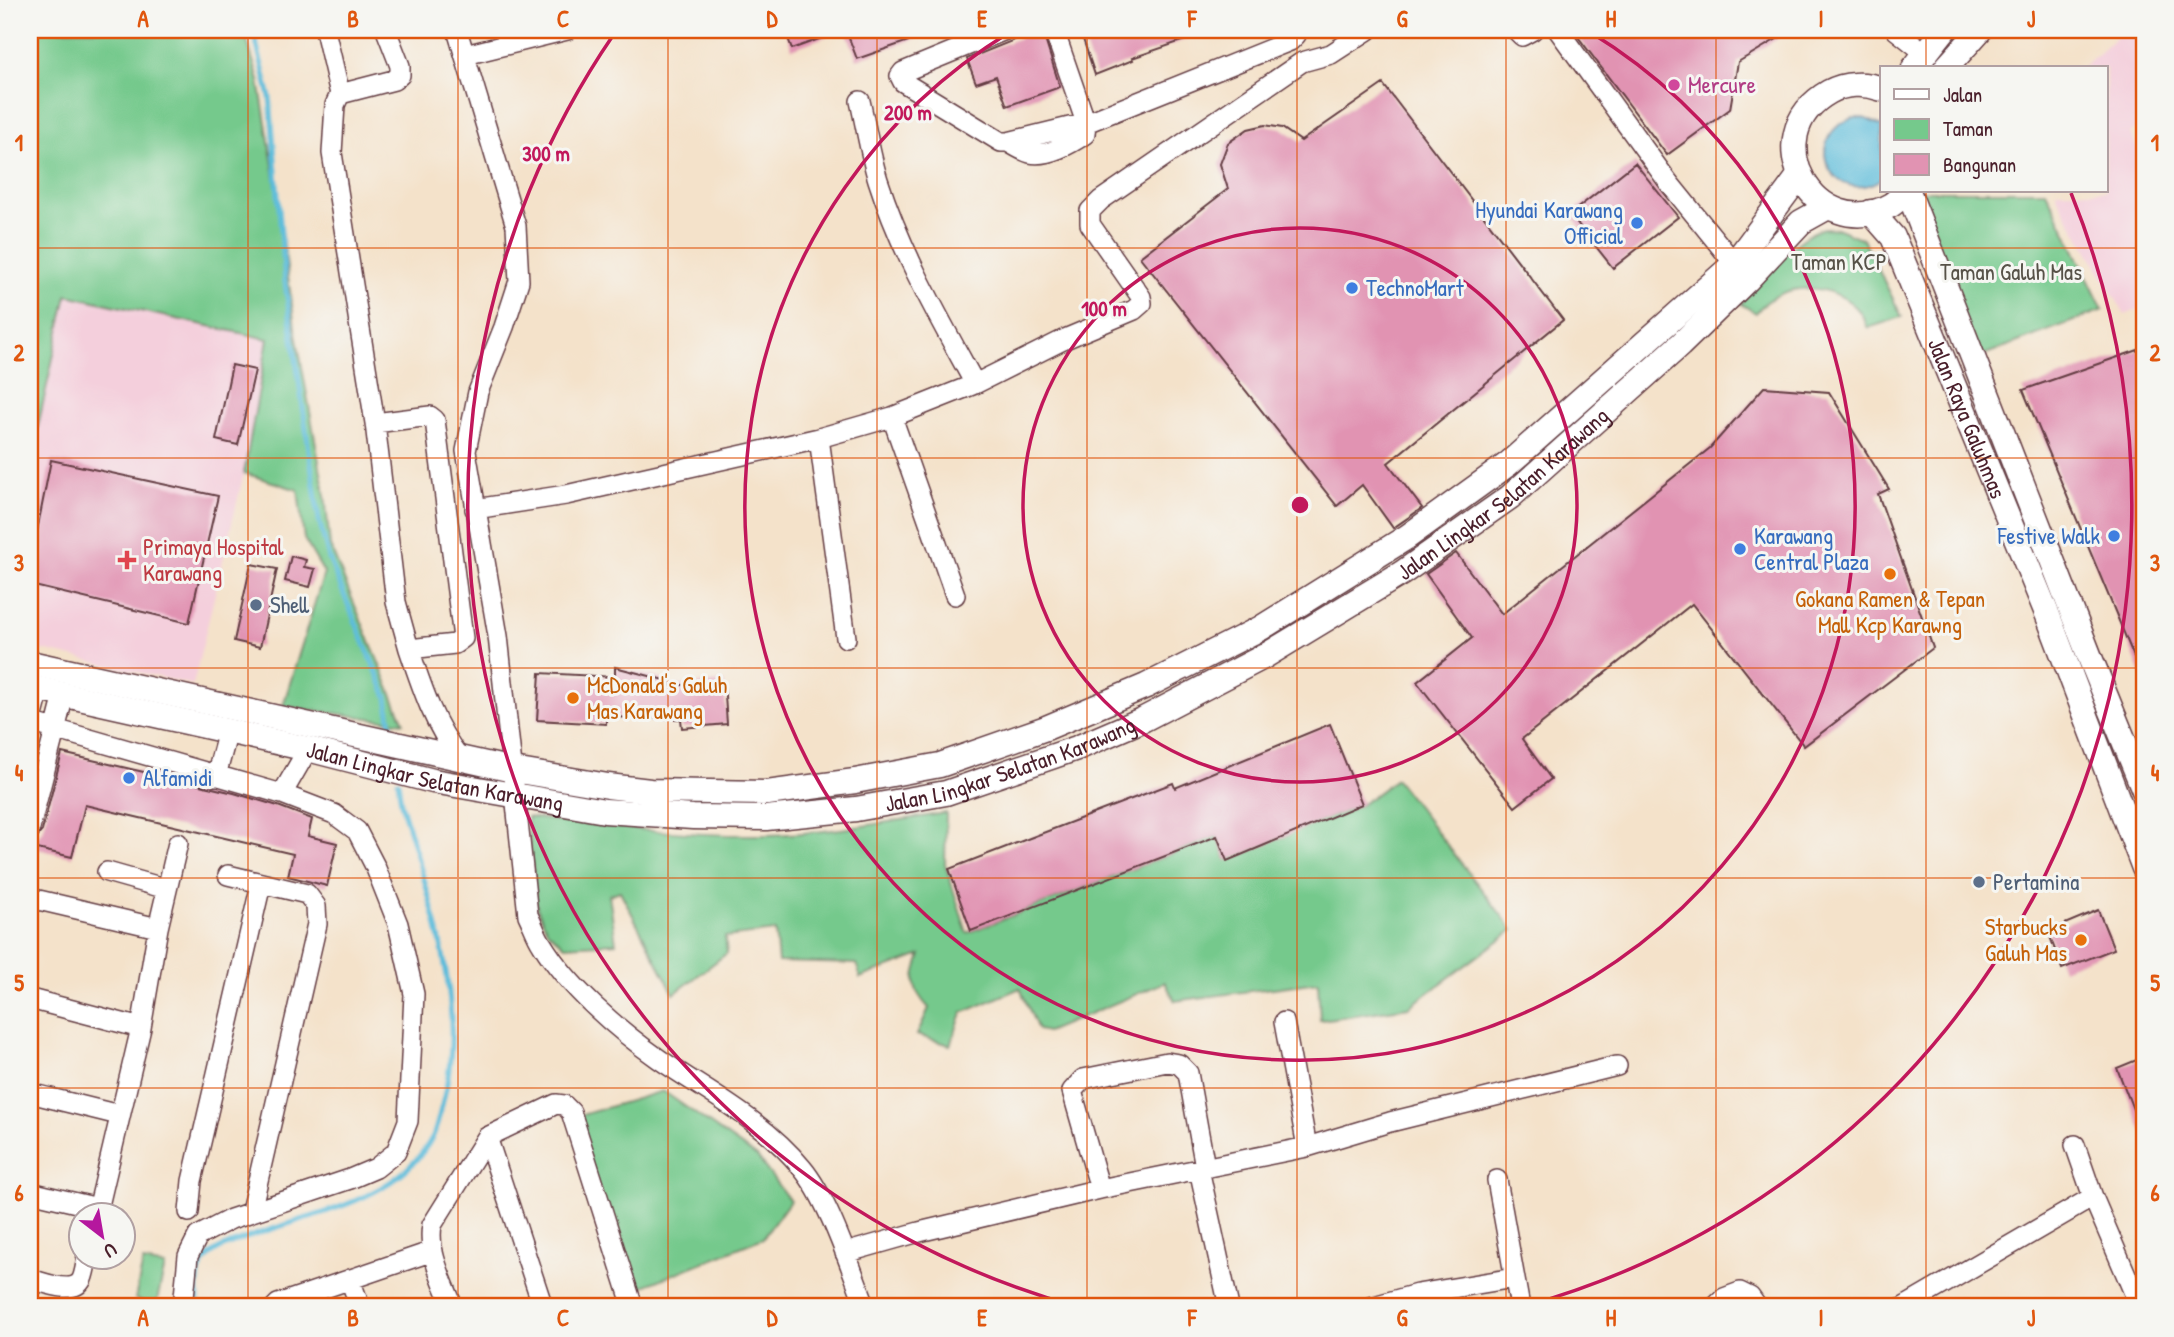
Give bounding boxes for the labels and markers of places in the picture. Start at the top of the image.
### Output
place label: Mercure [1688,69,1756,100]
marker: Mercure [1666,77,1682,93]
place label: Hyundai Karawang Official [1475,194,1624,251]
marker: Hyundai Karawang Official [1629,215,1645,231]
place label: TechnoMart [1366,272,1465,303]
marker: TechnoMart [1344,280,1360,296]
centre of rings [1288,493,1312,517]
place label: Karawang Central Plaza [1754,520,1868,577]
place label: Festive Walk [1997,520,2100,551]
marker: Festive Walk [2106,528,2122,544]
place label: Primaya Hospital Karawang [143,531,285,588]
marker: Karawang Central Plaza [1732,541,1748,557]
marker: Primaya Hospital Karawang [117,550,137,570]
marker: Gokana Ramen & Tepan Mall Kcp Karawng [1882,566,1898,582]
place label: Gokana Ramen & Tepan Mall Kcp Karawng [1795,583,1985,640]
place label: Shell [270,589,310,620]
marker: Shell [248,597,264,613]
place label: McDonald's Galuh Mas Karawang [587,669,728,726]
marker: McDonald's Galuh Mas Karawang [565,690,581,706]
place label: Alfamidi [143,762,213,793]
marker: Alfamidi [121,770,137,786]
place label: Pertamina [1993,866,2079,897]
marker: Pertamina [1971,874,1987,890]
place label: Starbucks Galuh Mas [1985,911,2067,968]
marker: Starbucks Galuh Mas [2073,932,2089,948]

